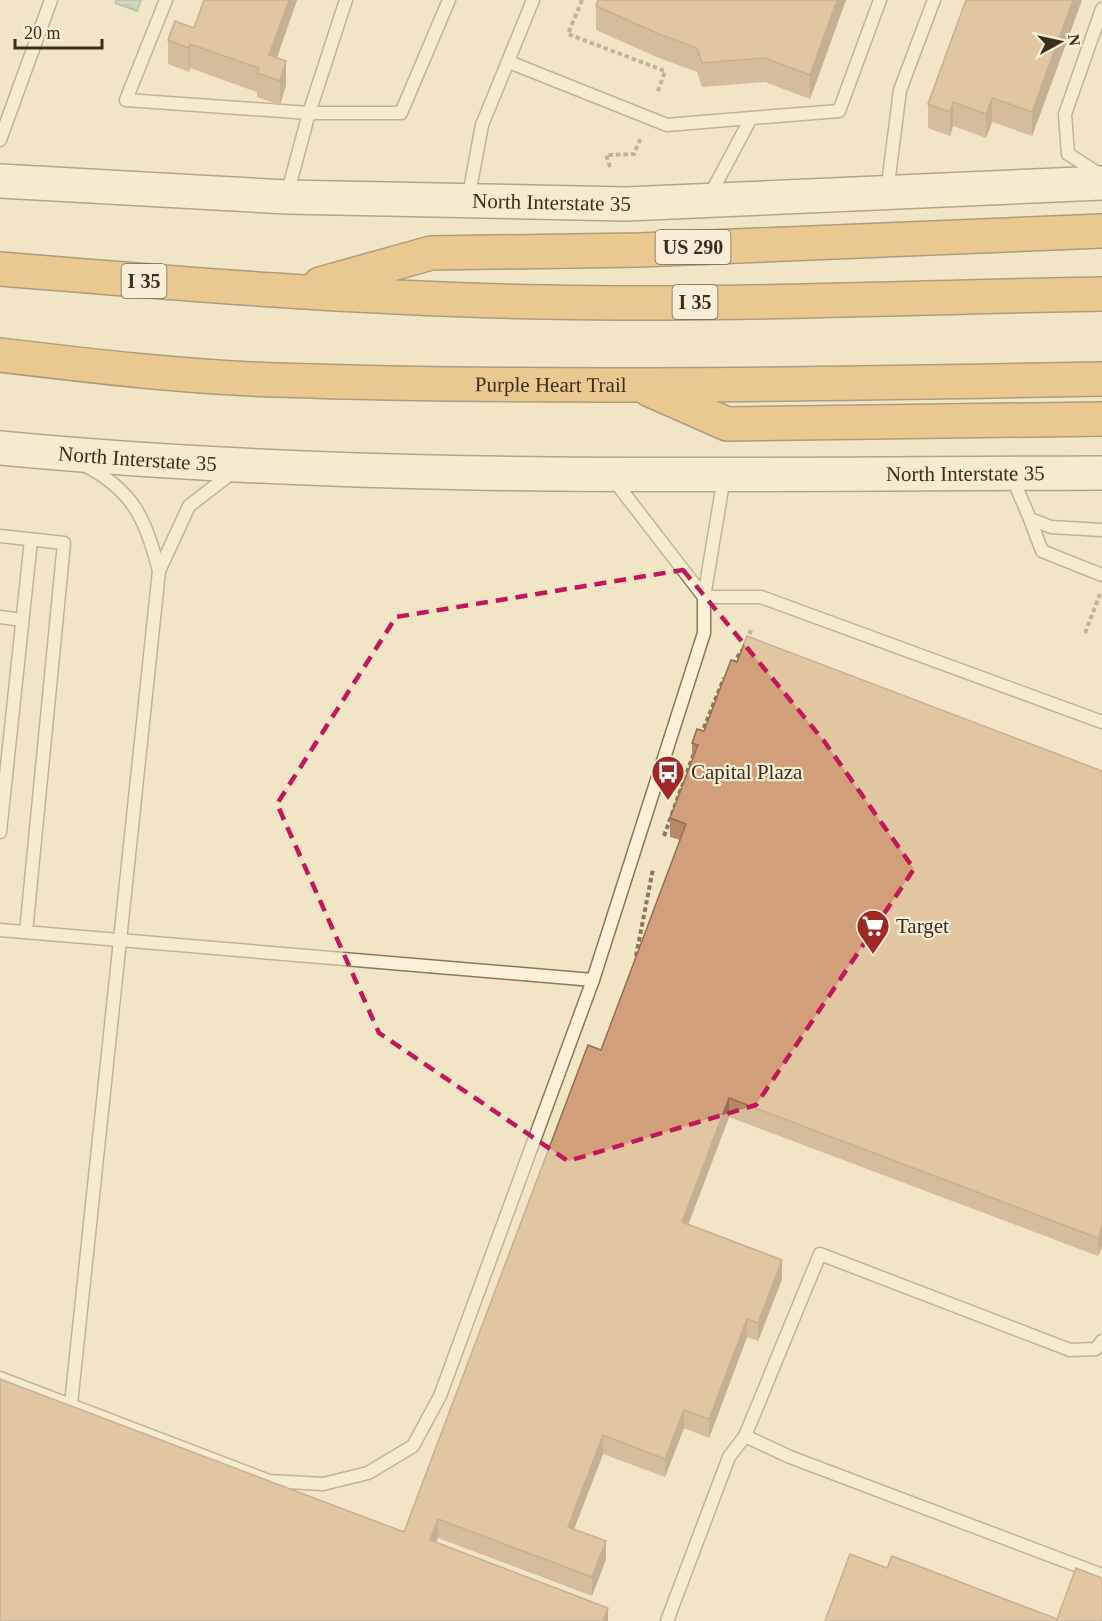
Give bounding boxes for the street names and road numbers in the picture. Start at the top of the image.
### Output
street label: North Interstate 35 [472,189,631,216]
road number: US 290 [656,230,730,264]
road number: I 35 [122,264,166,298]
road number: I 35 [672,285,718,319]
street label: Purple Heart Trail [475,372,627,397]
street label: North Interstate 35 [57,441,217,476]
street label: North Interstate 35 [886,461,1045,486]

